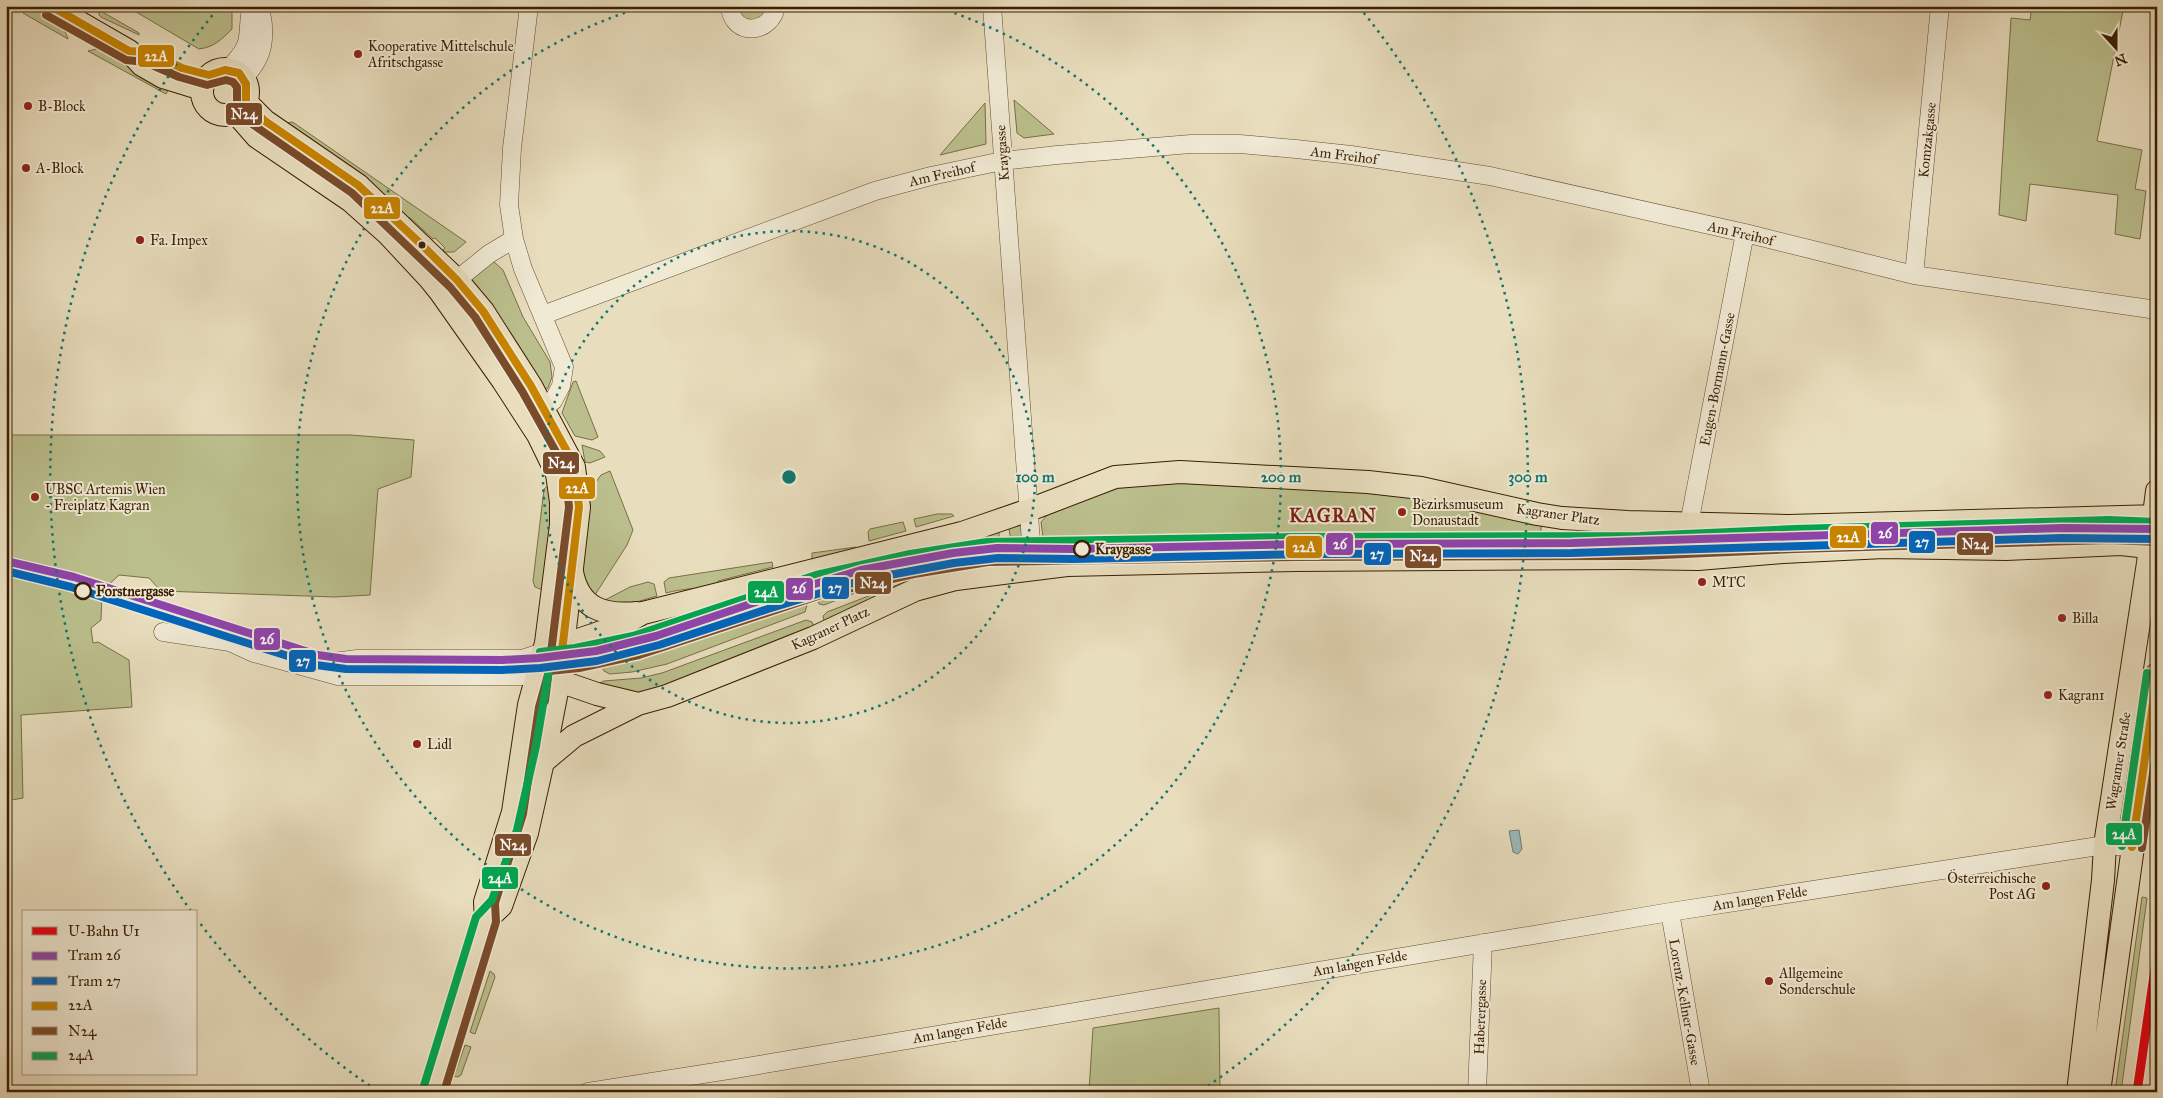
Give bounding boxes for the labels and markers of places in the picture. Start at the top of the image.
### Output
place label: Kooperative Mittelschule Afritschgasse [367,38,514,71]
marker: Kooperative Mittelschule Afritschgasse [352,48,364,60]
place label: B-Block [38,98,86,115]
marker: B-Block [22,100,34,112]
place label: A-Block [35,160,84,177]
marker: A-Block [20,162,32,174]
place label: Fa. Impex [150,232,208,249]
marker: Fa. Impex [134,234,146,246]
unlabelled marker [417,240,427,250]
centre of rings [780,468,798,486]
place label: UBSC Artemis Wien - Freiplatz Kagran [45,481,166,514]
marker: UBSC Artemis Wien - Freiplatz Kagran [29,491,41,503]
place label: Bezirksmuseum Donaustadt [1412,496,1504,529]
marker: Bezirksmuseum Donaustadt [1396,506,1408,518]
marker: Kraygasse [1073,540,1091,558]
place label: Kraygasse [1095,541,1151,559]
place label: MTC [1712,574,1746,591]
marker: MTC [1696,576,1708,588]
marker: Forstnergasse [74,582,92,600]
place label: Forstnergasse [96,583,175,601]
place label: Billa [2072,610,2099,627]
marker: Billa [2056,612,2068,624]
place label: Kagran1 [2058,687,2105,704]
marker: Kagran1 [2042,689,2054,701]
place label: Lidl [427,736,452,753]
marker: Lidl [411,738,423,750]
place label: Österreichische Post AG [1947,868,2036,903]
marker: Österreichische Post AG [2040,880,2052,892]
place label: Allgemeine Sonderschule [1778,965,1856,998]
marker: Allgemeine Sonderschule [1763,975,1775,987]

